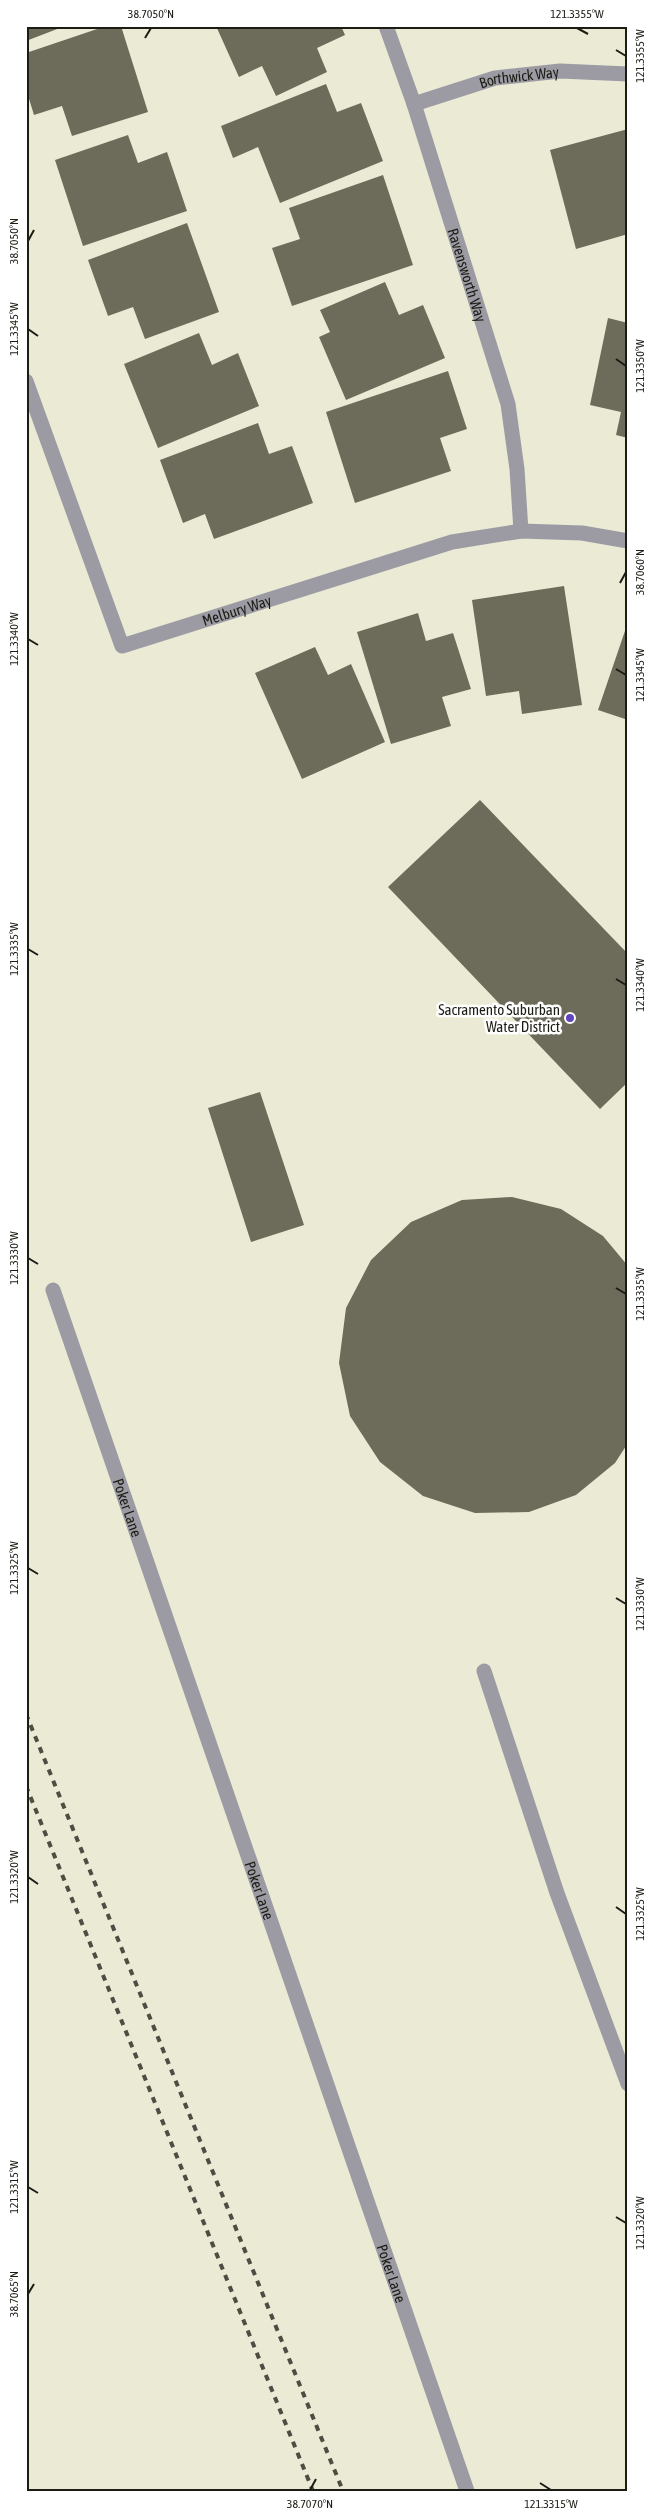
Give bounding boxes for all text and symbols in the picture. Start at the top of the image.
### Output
text: 38.7050°N [128,7,174,21]
text: 121.3355°W [550,7,604,21]
text: 121.3355°W [633,29,647,83]
street label: Borthwick Way [477,63,560,91]
text: 38.7050°N [7,218,21,264]
street label: Ravensworth Way [445,226,490,324]
text: 121.3345°W [7,302,21,356]
text: 121.3350°W [633,339,647,393]
text: 38.7060°N [633,549,647,595]
street label: Melbury Way [200,591,273,629]
text: 121.3340°W [7,612,21,666]
text: 121.3345°W [633,648,647,702]
text: 121.3335°W [7,922,21,976]
text: 121.3340°W [633,958,647,1012]
place label: Sacramento Suburban Water District [438,1001,560,1035]
marker: Sacramento Suburban Water District [564,1012,576,1024]
text: 121.3330°W [7,1231,21,1285]
text: 121.3335°W [633,1267,647,1321]
street label: Poker Lane [110,1476,146,1539]
text: 121.3325°W [7,1541,21,1595]
text: 121.3330°W [633,1577,647,1631]
text: 121.3320°W [7,1850,21,1904]
street label: Poker Lane [242,1859,278,1922]
text: 121.3325°W [633,1887,647,1941]
text: 121.3315°W [7,2160,21,2214]
text: 121.3320°W [633,2196,647,2250]
street label: Poker Lane [374,2242,410,2305]
text: 38.7065°N [7,2271,21,2317]
text: 38.7070°N [287,2497,333,2511]
text: 121.3315°W [524,2497,578,2511]

